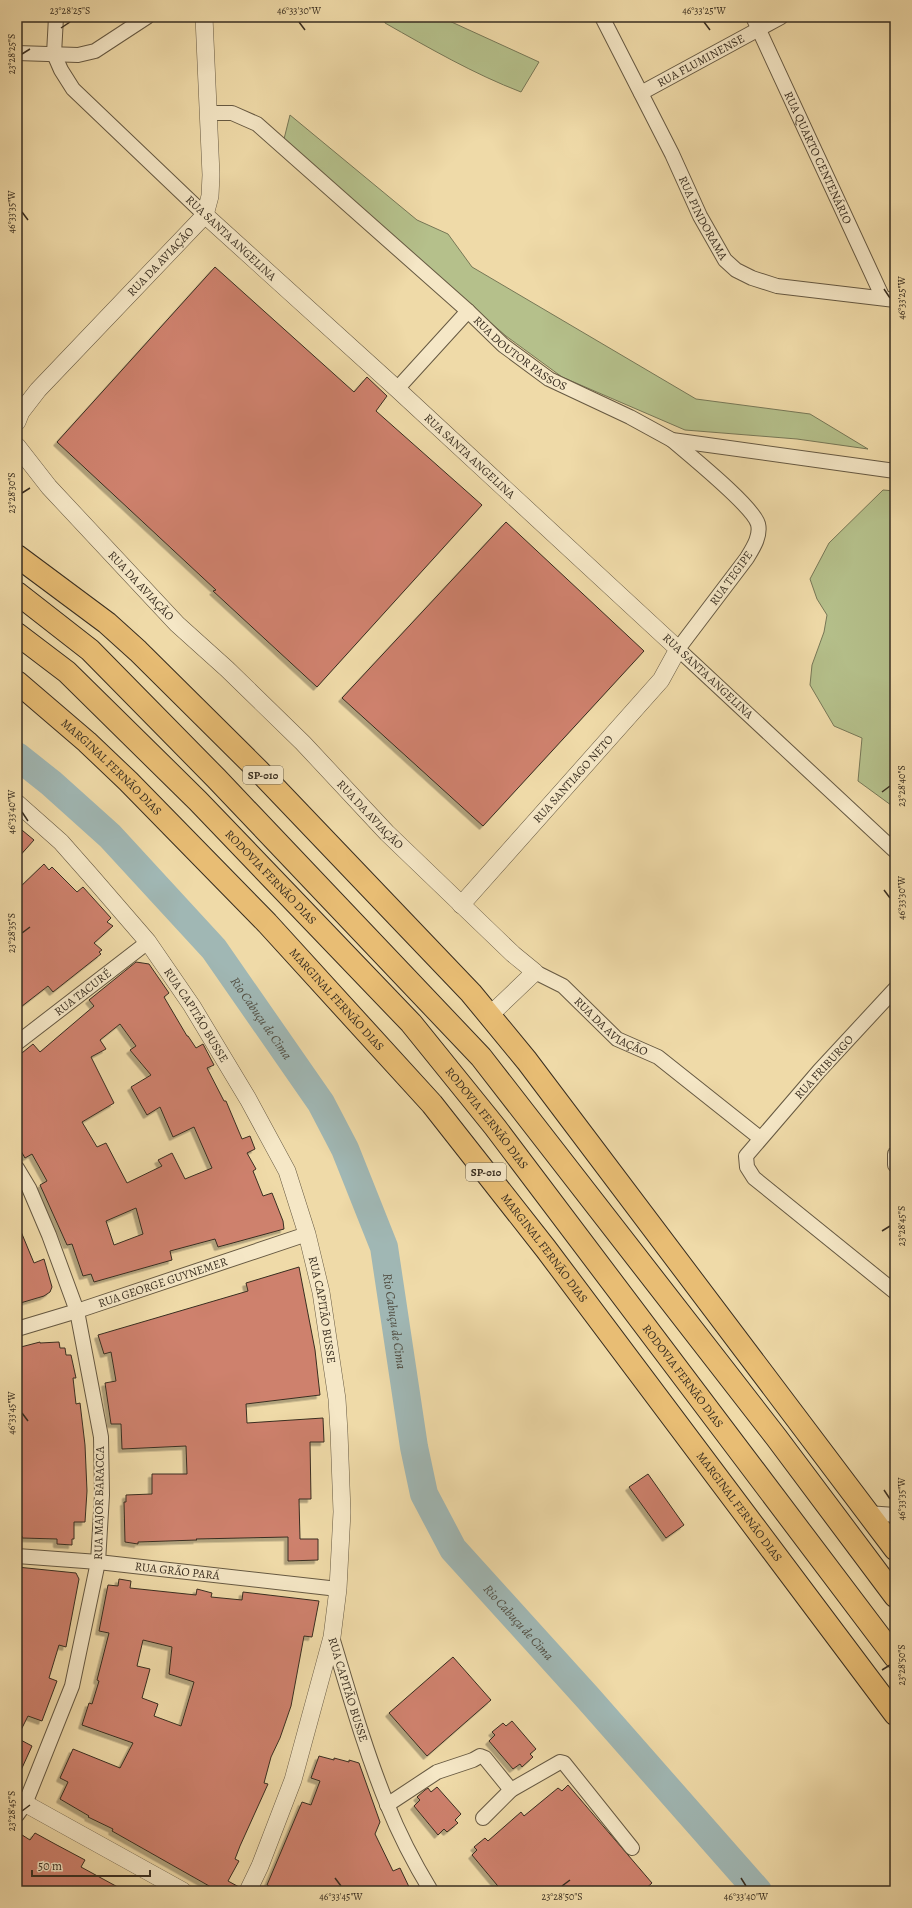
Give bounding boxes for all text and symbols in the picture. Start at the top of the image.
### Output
text: 23°28'25"S [50,4,90,17]
text: 46°33'30"W [277,4,322,17]
text: 46°33'25"W [682,4,726,17]
street label: RUA FLUMINENSE [654,30,747,91]
text: 23°28'25"S [5,34,18,74]
street label: RUA QUARTO CENTENÁRIO [780,89,856,227]
street label: RUA PINDORAMA [675,173,732,264]
text: 46°33'35"W [5,190,18,234]
street label: RUA SANTA ANGELINA [182,192,280,285]
street label: RUA DA AVIAÇÃO [124,224,197,300]
text: 46°33'25"W [895,276,908,320]
street label: RUA DOUTOR PASSOS [470,312,570,394]
street label: RUA SANTA ANGELINA [421,410,519,503]
text: 23°28'30"S [5,472,18,514]
street label: RUA DA AVIAÇÃO [105,547,178,624]
street label: RUA TEGIPE [706,547,756,609]
street label: RUA SANTA ANGELINA [659,630,757,723]
street label: MARGINAL FERNÃO DIAS [58,715,165,819]
street label: RUA SANTIAGO NETO [529,732,617,826]
text: 23°28'40"S [895,765,908,807]
road number: SP-010 [243,766,283,784]
street label: RUA DA AVIAÇÃO [333,776,407,853]
text: 46°33'40"W [5,789,18,834]
street label: RODOVIA FERNÃO DIAS [222,826,320,928]
text: 46°33'30"W [895,875,908,920]
text: 23°28'35"S [5,913,18,953]
street label: MARGINAL FERNÃO DIAS [286,945,388,1054]
street label: RUA TACURÉ [51,965,114,1019]
street label: RUA CAPITÃO BUSSE [160,965,232,1065]
water label: Rio Cabuçu de Cima [227,973,296,1062]
street label: RUA DA AVIAÇÃO [571,993,650,1060]
street label: RUA FRIBURGO [791,1031,857,1103]
street label: RODOVIA FERNÃO DIAS [442,1064,532,1172]
road number: SP-010 [466,1163,506,1181]
street label: MARGINAL FERNÃO DIAS [497,1190,591,1306]
text: 23°28'45"S [895,1206,908,1246]
street label: RUA GEORGE GUYNEMER [96,1253,230,1311]
street label: RUA CAPITÃO BUSSE [305,1254,340,1365]
water label: Rio Cabuçu de Cima [380,1272,411,1370]
street label: RODOVIA FERNÃO DIAS [639,1321,727,1431]
text: 46°33'45"W [5,1391,18,1435]
street label: RUA MAJOR BARACCA [90,1445,108,1560]
street label: MARGINAL FERNÃO DIAS [693,1448,786,1565]
text: 46°33'35"W [895,1477,908,1521]
street label: RUA GRÃO PARÁ [134,1558,221,1584]
water label: Rio Cabuçu de Cima [480,1580,558,1663]
street label: RUA CAPITÃO BUSSE [325,1635,372,1744]
text: 23°28'50"S [895,1644,908,1686]
text: 23°28'45"S [5,1791,18,1831]
scale bar [32,1852,150,1878]
text: 50 m [38,1858,62,1874]
text: 46°33'45"W [319,1890,363,1903]
text: 23°28'50"S [541,1890,583,1903]
text: 46°33'40"W [724,1890,769,1903]

